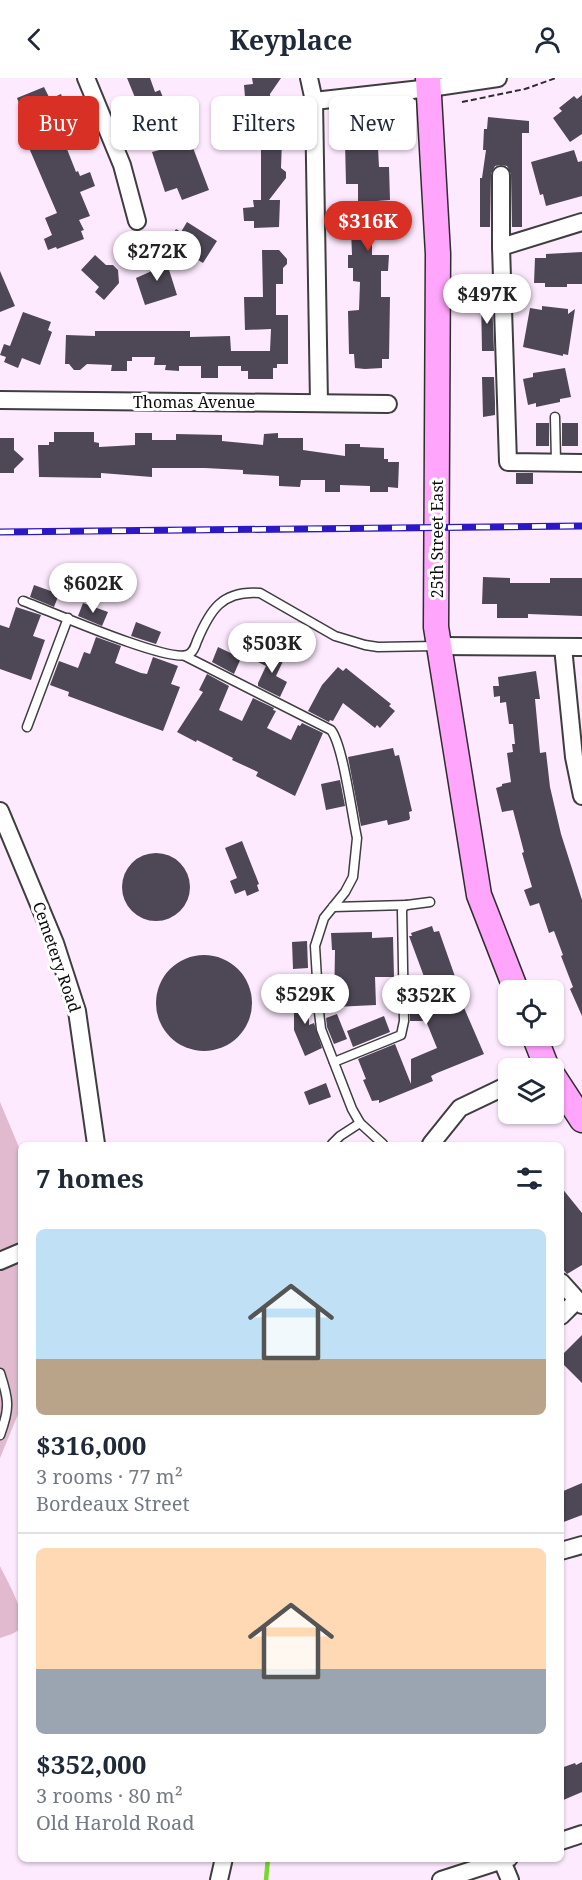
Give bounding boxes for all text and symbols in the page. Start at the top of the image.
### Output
text: Keyplace [229,21,353,58]
icon: back [18,23,51,56]
icon: person [531,23,564,56]
chip: Buy [18,96,99,150]
chip: Rent [111,96,199,150]
chip: Filters [211,96,317,150]
chip: New [329,96,416,150]
pin: $316K [326,201,410,252]
text: $316K [338,207,398,234]
pin: $272K [115,231,199,282]
text: $272K [127,237,187,264]
pin: $497K [445,274,529,325]
text: $497K [457,280,517,307]
street label: Thomas Avenue [133,391,255,413]
street label: 25th Street East [426,479,448,598]
pin: $602K [51,563,135,614]
text: $602K [63,569,123,596]
pin: $503K [230,623,314,674]
text: $503K [242,629,302,656]
street label: Cemetery Road [28,899,86,1015]
pin: $529K [263,974,347,1025]
pin: $352K [384,975,468,1026]
text: $529K [275,980,335,1007]
map controls [498,980,564,1124]
button: locate [498,980,564,1046]
text: $352K [396,981,456,1008]
button: layers [498,1058,564,1124]
text: 7 homes [36,1160,144,1196]
icon: filters [513,1162,546,1195]
icon: home [237,1268,345,1376]
text: $316,000 [36,1427,146,1463]
text: 3 rooms · 77 m² [36,1463,183,1490]
text: Bordeaux Street [36,1490,190,1517]
icon: home [237,1587,345,1695]
text: $352,000 [36,1746,146,1782]
text: 3 rooms · 80 m² [36,1782,183,1809]
text: Old Harold Road [36,1809,194,1836]

